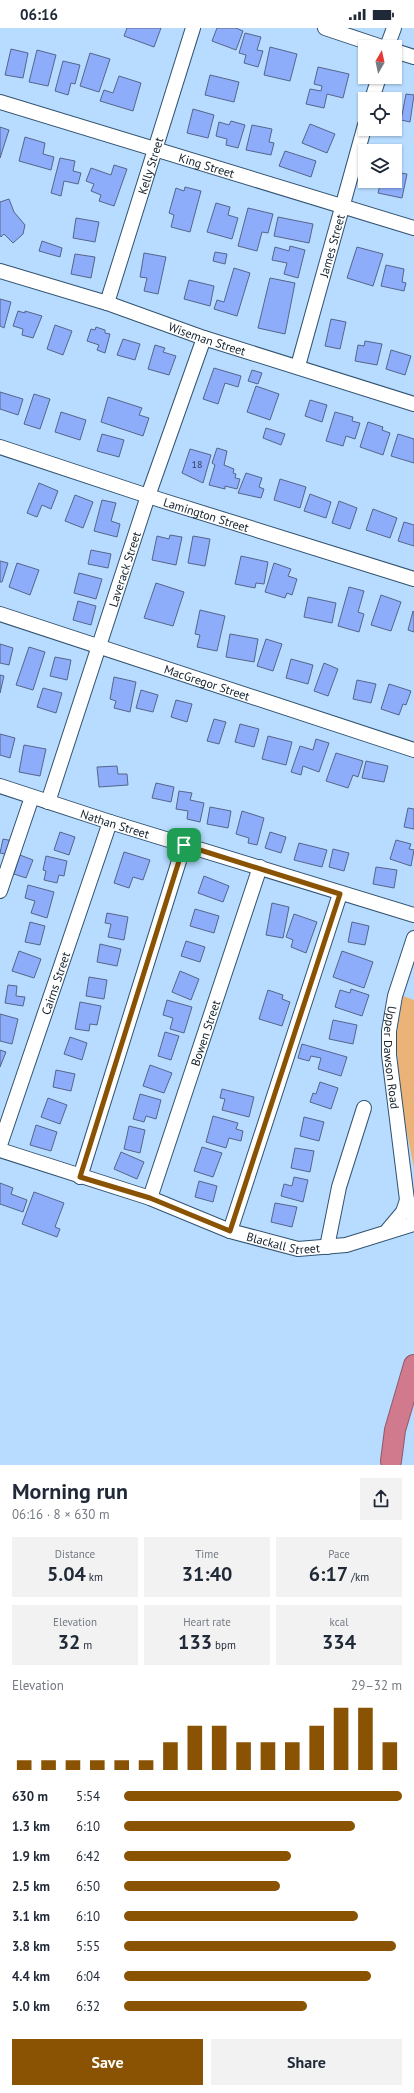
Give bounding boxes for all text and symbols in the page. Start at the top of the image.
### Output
text: 06:16 [20,5,58,24]
north arrow [358,40,402,84]
map controls [358,40,402,188]
button: locate [358,92,402,136]
street label: Kelly Street [134,135,166,196]
button: layers [358,144,402,188]
street label: King Street [177,149,236,180]
street label: James Street [315,213,347,280]
street label: Wiseman Street [167,318,248,358]
house number: 18 [192,458,202,471]
street label: Lamington Street [162,494,251,535]
street label: Laverack Street [105,529,143,609]
street label: MacGregor Street [162,661,252,703]
street label: Nathan Street [79,805,151,841]
pin [167,828,201,862]
icon: arrive [173,834,195,856]
street label: Cairns Street [37,950,73,1017]
street label: Bowen Street [187,998,223,1068]
street label: Upper Dawson Road [381,1005,403,1110]
street label: Blackall Street [245,1228,320,1257]
text: Morning run [12,1477,128,1505]
button: share [360,1478,402,1520]
text: 06:16 · 8 × 630 m [12,1506,109,1523]
text: Distance [55,1547,95,1561]
text: Time [195,1547,219,1561]
text: Pace [328,1547,350,1561]
text: 5.04 [47,1561,86,1587]
text: 31:40 [182,1561,232,1587]
text: 6:17 [309,1561,348,1587]
text: km [86,1570,103,1584]
text: /km [348,1570,369,1584]
text: Elevation [53,1615,97,1629]
text: Heart rate [183,1615,231,1629]
text: kcal [330,1615,348,1629]
text: 32 [58,1629,80,1655]
text: 133 [178,1629,212,1655]
text: 334 [322,1629,356,1655]
text: m [80,1638,92,1652]
text: bpm [212,1638,236,1652]
text: Elevation [12,1677,64,1694]
text: 29–32 m [351,1677,402,1694]
text: 630 m [12,1788,48,1805]
text: 5:54 [76,1788,100,1805]
text: 1.3 km [12,1818,50,1835]
text: 6:10 [76,1818,100,1835]
text: 1.9 km [12,1848,50,1865]
text: 6:42 [76,1848,100,1865]
text: 2.5 km [12,1878,50,1895]
text: 6:50 [76,1878,100,1895]
text: 3.1 km [12,1908,50,1925]
text: 6:10 [76,1908,100,1925]
text: 3.8 km [12,1938,50,1955]
text: 5:55 [76,1938,100,1955]
text: 4.4 km [12,1968,50,1985]
text: 6:04 [76,1968,100,1985]
text: 5.0 km [12,1998,50,2015]
text: 6:32 [76,1998,100,2015]
button: Save [12,2039,203,2085]
button: Share [211,2039,402,2085]

